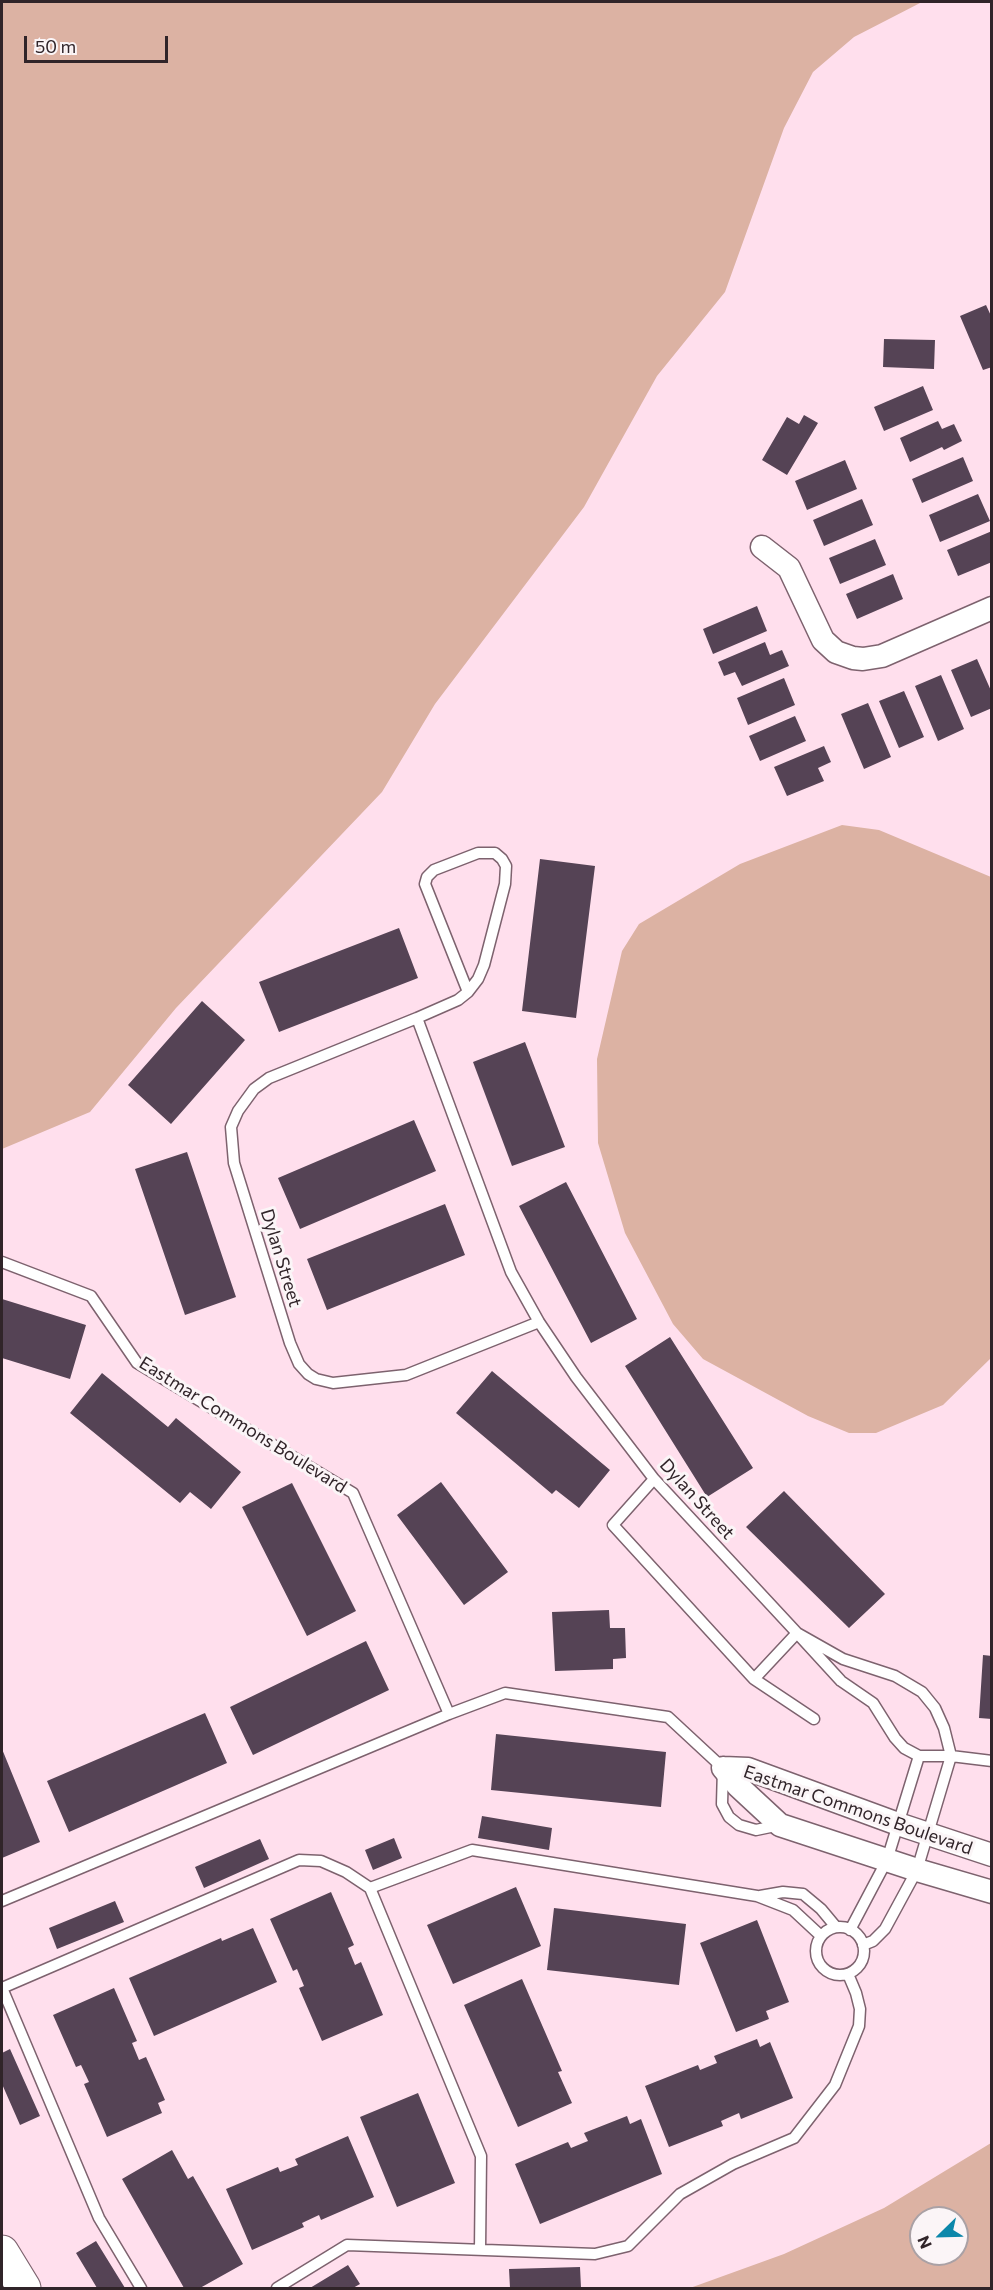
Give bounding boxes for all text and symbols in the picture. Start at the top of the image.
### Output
scale bar [27,24,171,62]
text: 50 m [35,35,76,57]
street label: Dylan Street [256,1206,306,1310]
street label: Eastmar Commons Boulevard [135,1352,351,1498]
street label: Dylan Street [655,1454,739,1544]
street label: Eastmar Commons Boulevard [741,1761,975,1859]
north arrow [909,2206,969,2266]
text: N [913,2233,935,2252]

